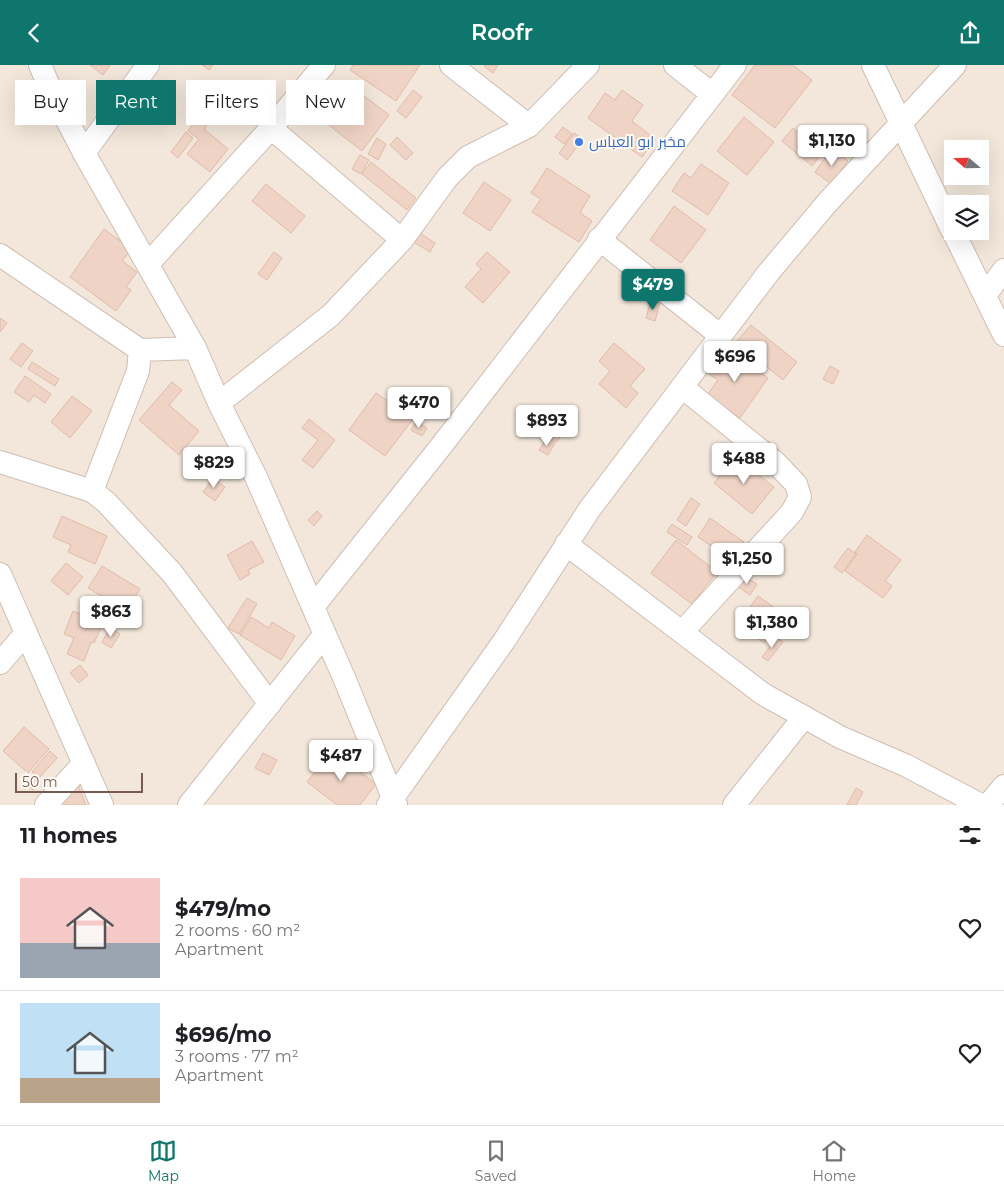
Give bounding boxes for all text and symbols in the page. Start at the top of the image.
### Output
icon: back [20,19,48,47]
text: Roofr [471,19,533,46]
icon: share [956,19,984,47]
chip: Buy [15,80,86,125]
chip: Rent [96,80,176,125]
chip: Filters [186,80,276,125]
chip: New [286,80,364,125]
pin: $1,130 [791,124,873,167]
text: $1,130 [809,131,855,150]
place label: مخبر ابو العباس [589,132,686,152]
marker: مخبر ابو العباس [573,136,585,148]
north arrow [944,140,989,185]
map controls [944,140,989,240]
button: layers [944,195,989,240]
pin: $479 [623,269,683,311]
text: $479 [633,275,673,294]
pin: $696 [705,341,765,383]
text: $696 [715,347,755,366]
pin: $470 [389,387,449,429]
text: $470 [398,393,440,412]
pin: $893 [517,405,577,447]
text: $893 [527,411,567,430]
pin: $488 [714,443,774,485]
pin: $829 [184,447,244,489]
text: $488 [723,449,765,468]
text: $829 [194,453,234,472]
pin: $1,250 [706,543,788,585]
text: $1,250 [722,549,772,568]
pin: $863 [81,595,141,638]
text: $863 [91,602,131,621]
pin: $1,380 [731,607,813,649]
text: $1,380 [746,613,798,632]
pin: $487 [311,739,371,782]
text: $487 [320,746,362,765]
scale bar [15,770,142,793]
text: 50 m [22,773,58,791]
icon: filters [956,821,984,849]
text: 11 homes [20,823,117,848]
text: $479/mo [175,896,271,921]
icon: home [60,898,120,958]
icon: heart [956,914,984,942]
text: 2 rooms · 60 m² [175,921,300,940]
text: Apartment [175,940,264,959]
text: $696/mo [175,1022,272,1047]
icon: home [60,1023,120,1083]
icon: heart [956,1039,984,1067]
text: 3 rooms · 77 m² [175,1047,299,1066]
text: Apartment [175,1066,264,1085]
tab: Map [148,1137,179,1185]
tab: Saved [475,1137,517,1185]
tab: Home [813,1137,856,1185]

